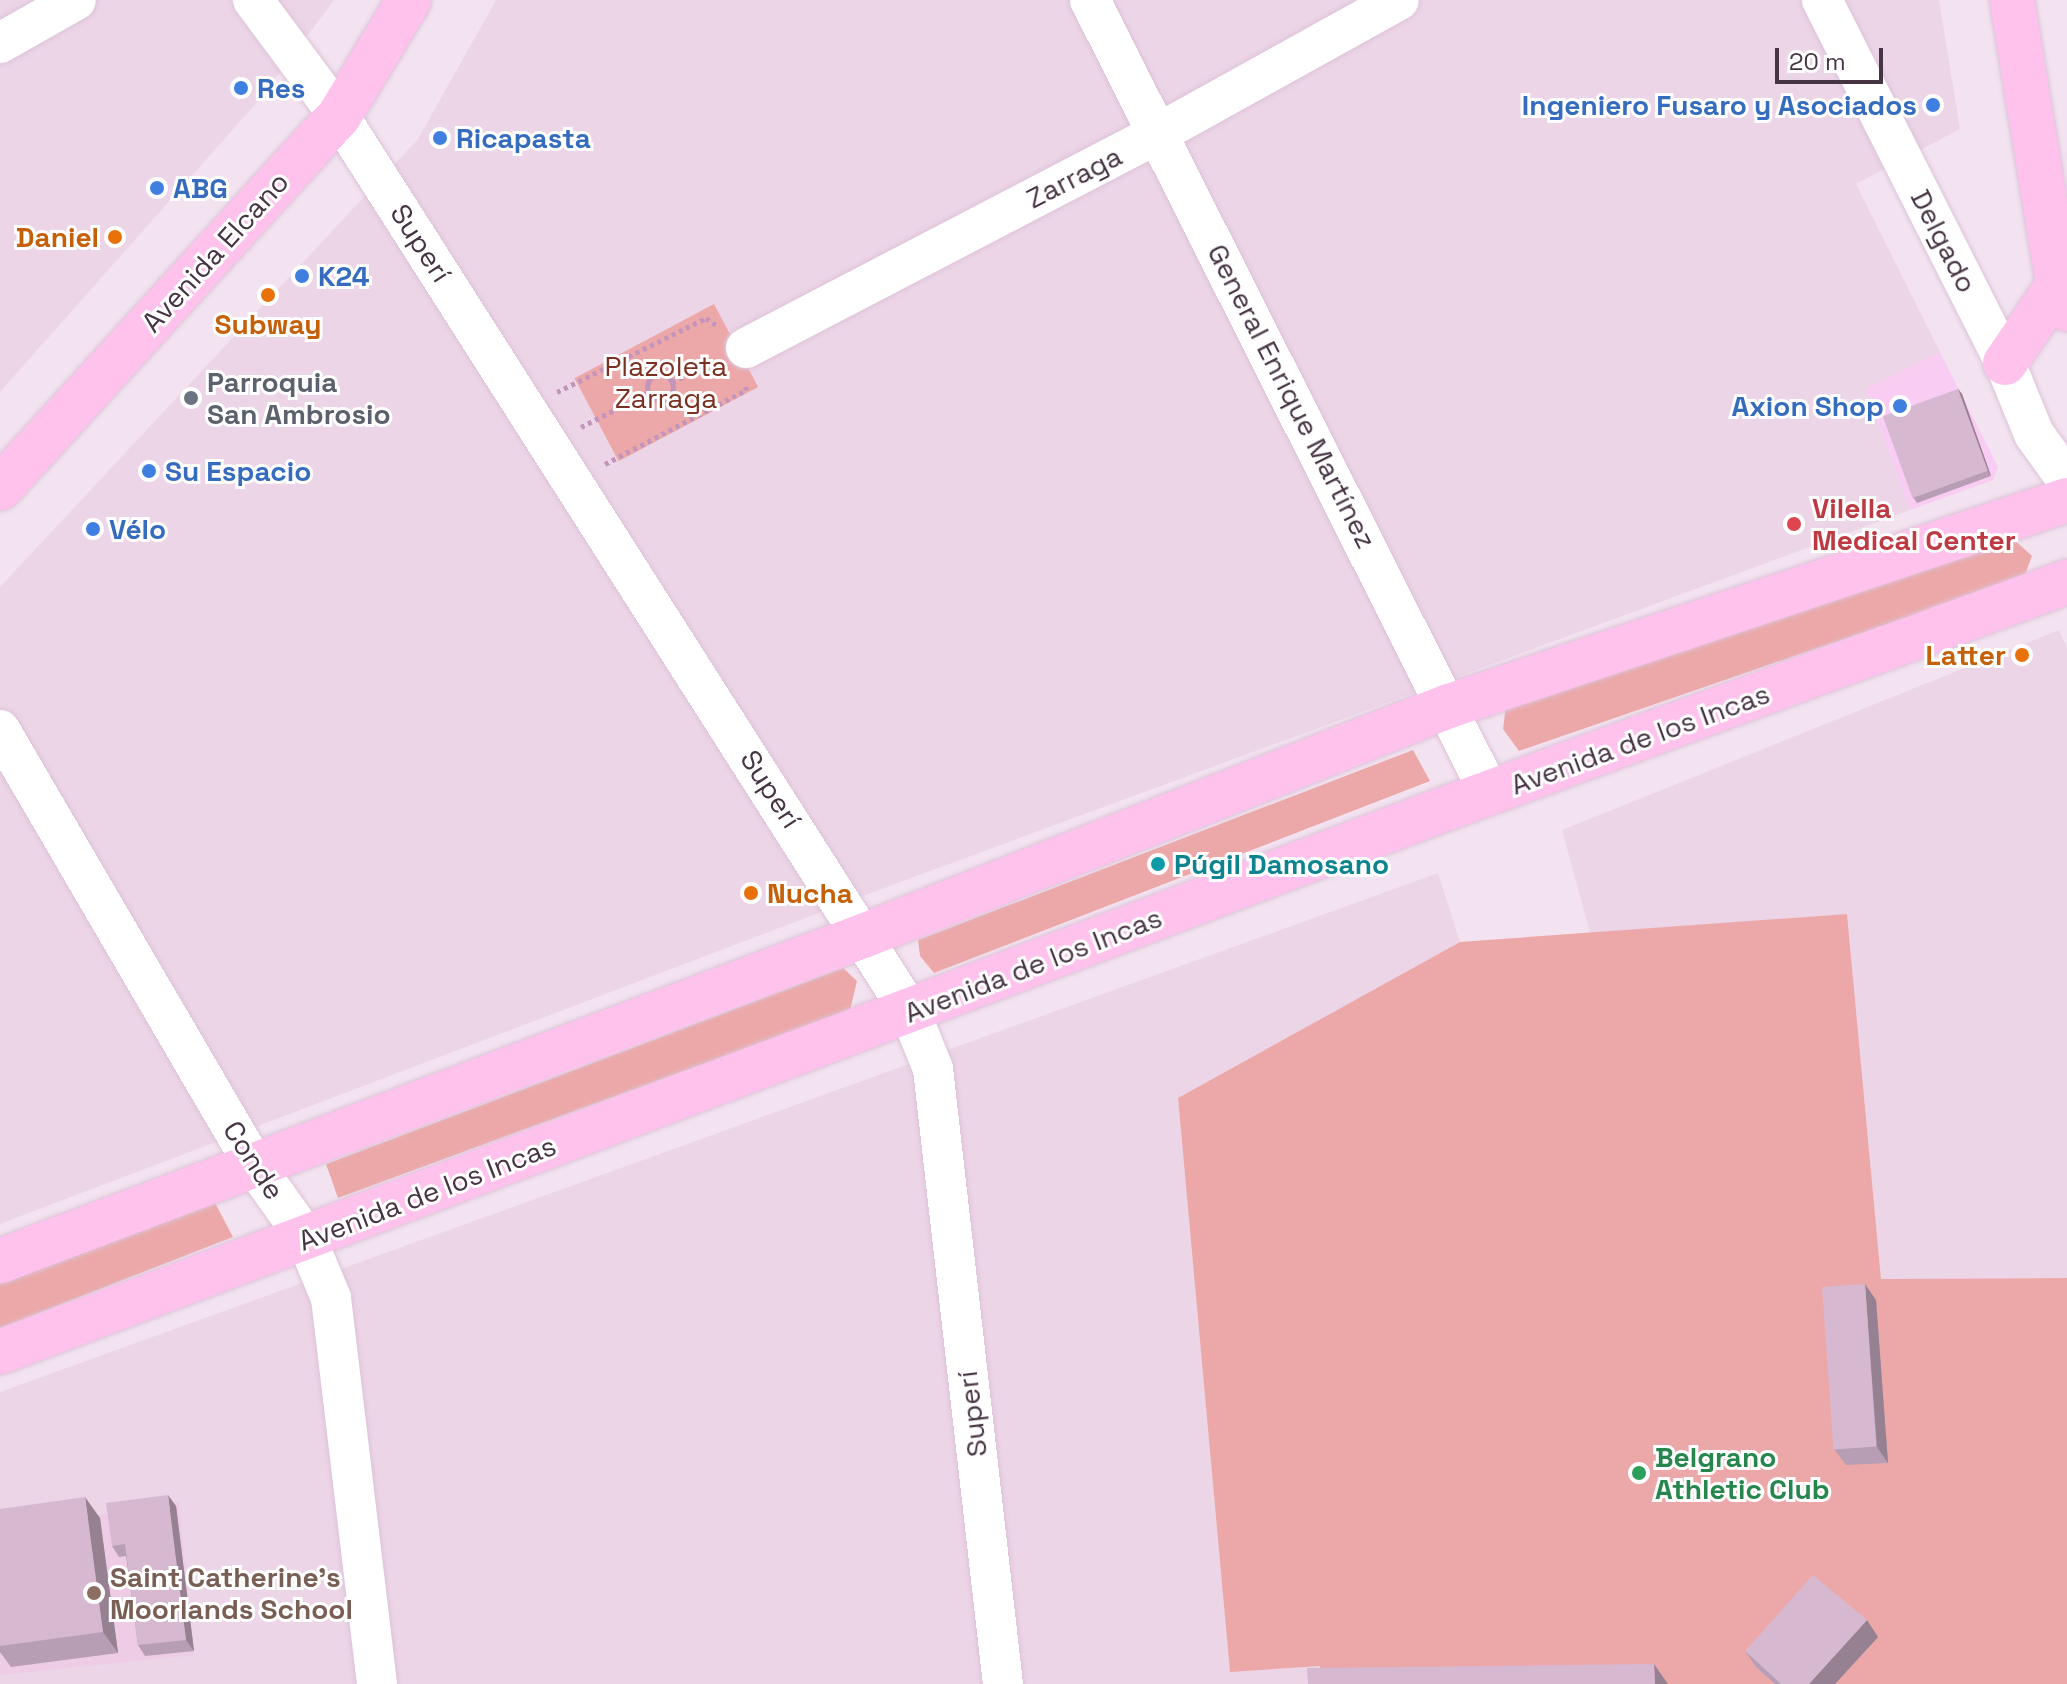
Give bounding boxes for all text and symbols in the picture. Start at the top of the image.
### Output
scale bar [1779,32,1887,82]
text: 20 m [1789,46,1846,77]
place label: Res [257,71,306,105]
marker: Res [232,79,250,97]
place label: Ingeniero Fusaro y Asociados [1522,88,1917,122]
marker: Ingeniero Fusaro y Asociados [1924,96,1942,114]
place label: Ricapasta [456,121,591,155]
marker: Ricapasta [431,129,449,147]
street label: Zarraga [1021,139,1127,215]
street label: Avenida Elcano [134,165,296,339]
place label: ABG [173,171,228,205]
marker: ABG [148,179,166,197]
street label: Delgado [1904,184,1984,298]
street label: Superí [383,198,459,288]
place label: Daniel [16,220,99,254]
marker: Daniel [106,228,124,246]
street label: General Enrique Martínez [1201,238,1383,554]
place label: K24 [318,259,370,293]
marker: K24 [293,267,311,285]
marker: Subway [259,286,277,304]
place label: Subway [214,307,322,341]
park label: Plazoleta Zarraga [605,349,727,415]
place label: Parroquia San Ambrosio [207,365,391,431]
marker: Parroquia San Ambrosio [182,389,200,407]
place label: Axion Shop [1732,389,1884,423]
marker: Axion Shop [1891,397,1909,415]
place label: Su Espacio [165,454,311,488]
marker: Su Espacio [140,462,158,480]
place label: Vilella Medical Center [1812,491,2016,557]
place label: Vélo [109,512,166,546]
marker: Vilella Medical Center [1783,513,1805,535]
marker: Vélo [84,520,102,538]
place label: Latter [1926,638,2006,672]
marker: Latter [2013,646,2031,664]
street label: Avenida de los Incas [1506,677,1774,801]
street label: Superí [733,744,809,834]
place label: Púgil Damosano [1174,847,1389,881]
marker: Púgil Damosano [1149,855,1167,873]
place label: Nucha [767,876,853,910]
marker: Nucha [742,884,760,902]
street label: Avenida de los Incas [900,900,1166,1030]
street label: Conde [216,1114,292,1206]
street label: Avenida de los Incas [294,1128,560,1258]
street label: Superí [950,1369,994,1459]
place label: Belgrano Athletic Club [1655,1440,1830,1506]
marker: Belgrano Athletic Club [1630,1464,1648,1482]
place label: Saint Catherine’s Moorlands School [110,1560,353,1626]
marker: Saint Catherine’s Moorlands School [85,1584,103,1602]

